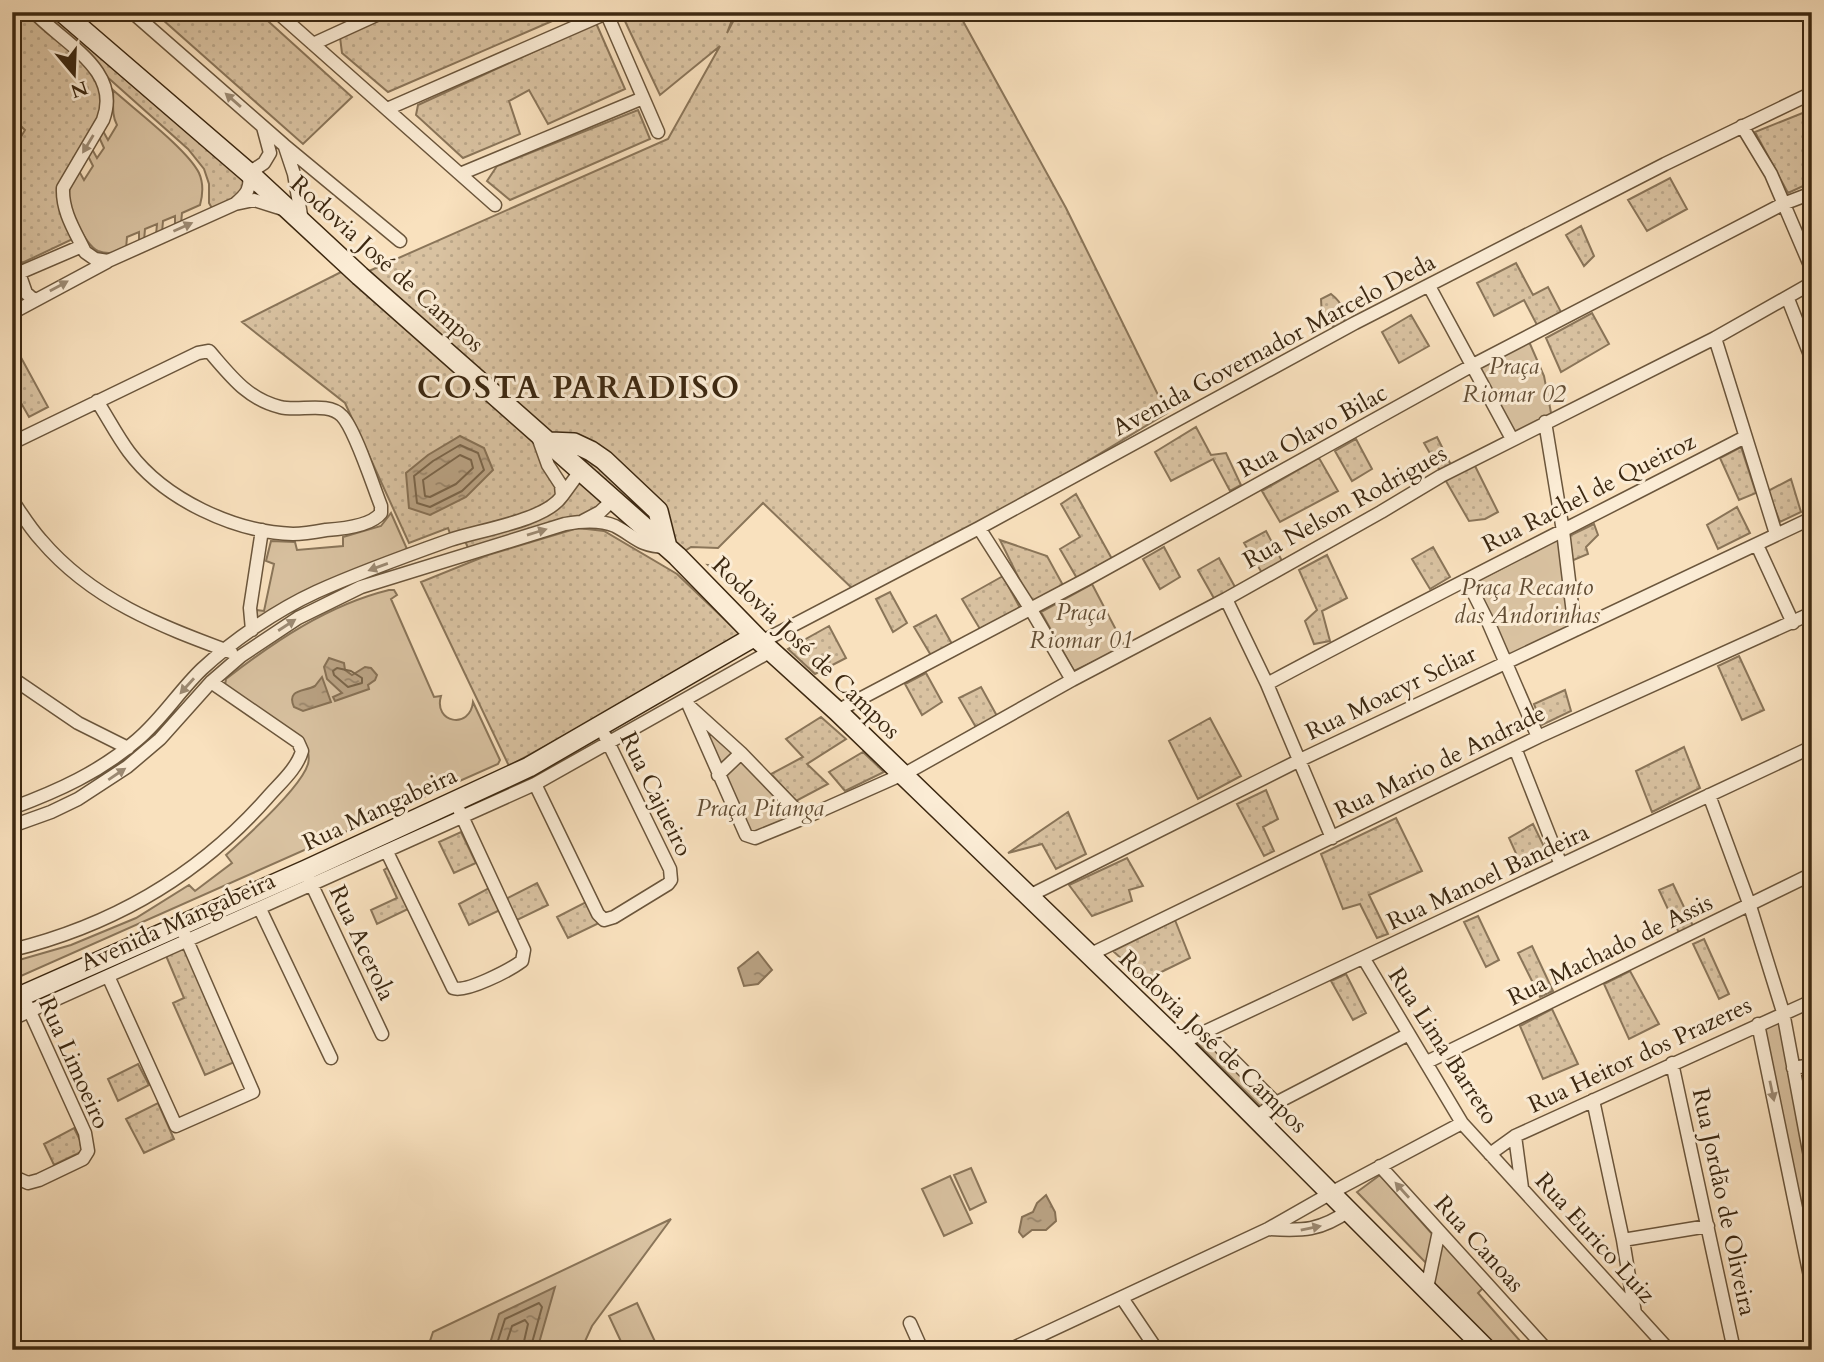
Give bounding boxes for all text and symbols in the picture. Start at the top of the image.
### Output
north arrow [38,38,108,108]
text: N [67,74,91,104]
one-way arrow [224,93,241,108]
one-way arrow [82,134,95,153]
street label: Rodovia José de Campos [283,168,491,360]
one-way arrow [173,221,193,233]
street label: Avenida Governador Marcelo Deda [1107,245,1442,444]
one-way arrow [49,280,69,292]
park label: Praça Riomar 02 [1462,350,1566,411]
district label: COSTA PARADISO [417,366,741,410]
street label: Rua Olavo Bilac [1232,376,1394,486]
street label: Rua Rachel de Queiroz [1477,425,1702,561]
street label: Rua Nelson Rodrigues [1237,437,1453,577]
one-way arrow [527,527,548,537]
street label: Rodovia José de Campos [704,549,908,747]
one-way arrow [367,562,388,573]
park label: Praça Recanto das Andorinhas [1454,571,1600,632]
park label: Praça Riomar 01 [1029,596,1133,657]
one-way arrow [277,619,297,632]
street label: Rua Moacyr Scliar [1300,637,1482,749]
one-way arrow [179,677,195,695]
street label: Rua Mario de Andrade [1329,697,1551,827]
street label: Rua Cajueiro [612,726,700,862]
street label: Rua Mangabeira [297,759,463,859]
one-way arrow [108,767,126,781]
park label: Praça Pitanga [696,792,824,825]
street label: Rua Manoel Bandeira [1382,815,1595,938]
street label: Avenida Mangabeira [75,864,281,980]
street label: Rua Acerola [321,880,403,1007]
street label: Rua Machado de Assis [1502,886,1718,1014]
street label: Rodovia José de Campos [1111,943,1315,1141]
street label: Rua Lima Barreto [1380,961,1506,1131]
street label: Rua Heitor dos Prazeres [1523,989,1757,1121]
street label: Rua Limoeiro [30,992,118,1134]
one-way arrow [1766,1080,1777,1102]
street label: Rua Jordão de Oliveira [1684,1085,1764,1319]
street label: Rua Eurico Luiz [1527,1165,1663,1311]
one-way arrow [1394,1181,1410,1199]
street label: Rua Canoas [1426,1188,1532,1300]
one-way arrow [1300,1223,1322,1234]

